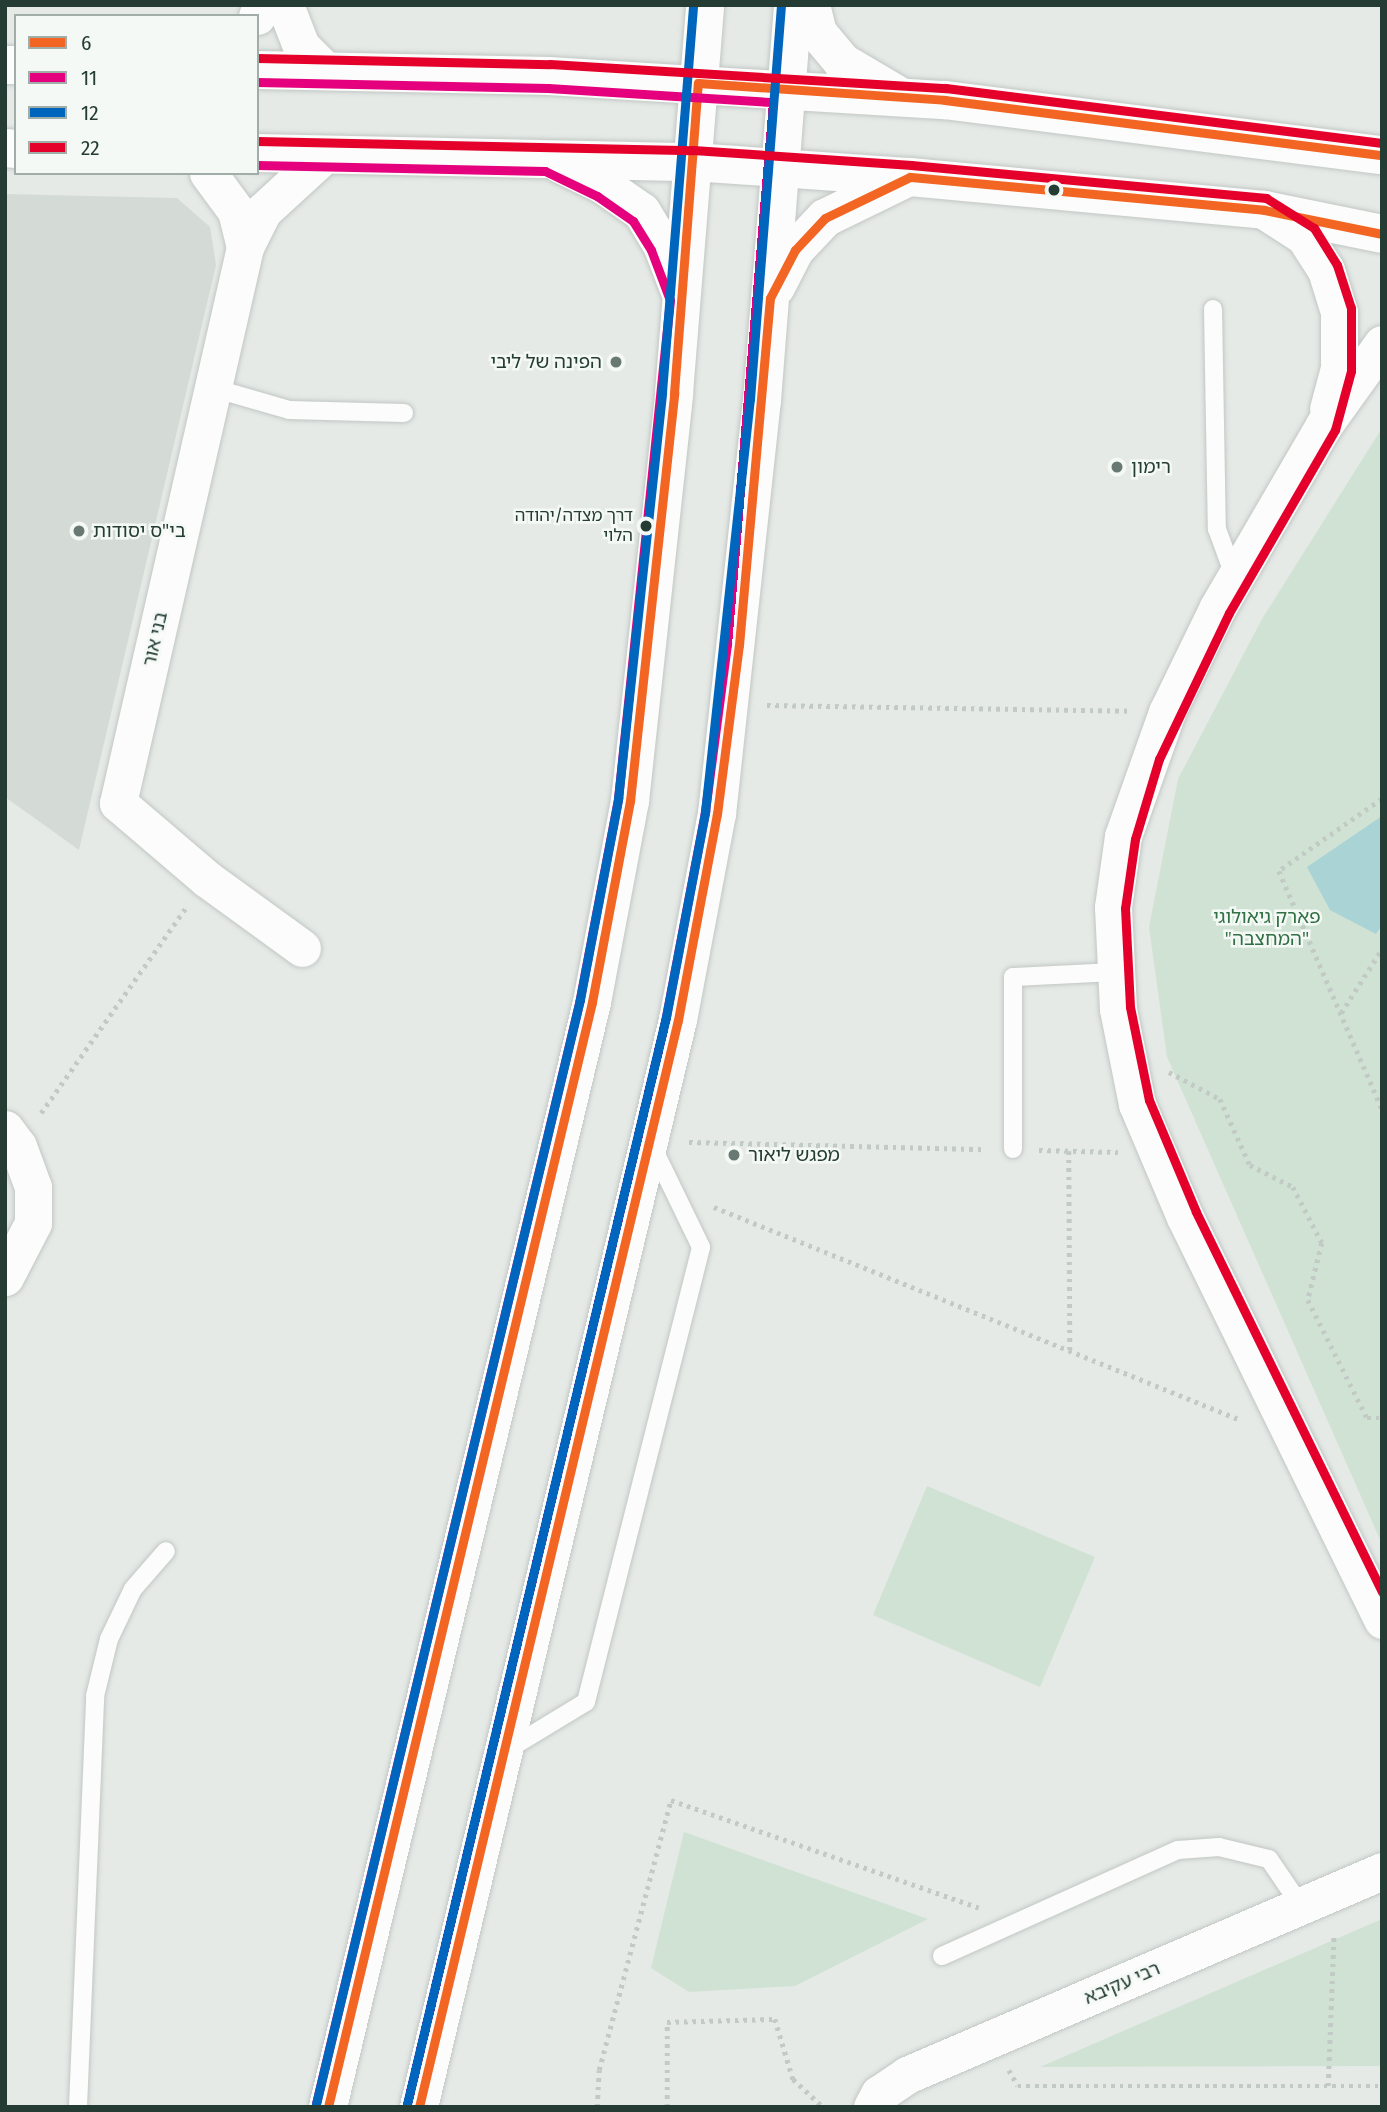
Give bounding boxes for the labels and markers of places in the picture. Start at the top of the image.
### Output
unlabelled marker [1047,183,1061,197]
place label: הפינה של ליבי [490,351,602,373]
marker: הפינה של ליבי [608,354,624,370]
place label: רימון [1131,456,1171,478]
marker: רימון [1109,459,1125,475]
place label: דרך מצדה/יהודה הלוי [515,506,633,546]
marker: דרך מצדה/יהודה הלוי [639,519,653,533]
place label: בי"ס יסודות [93,520,186,542]
marker: בי"ס יסודות [71,523,87,539]
place label: מפגש ליאור [748,1144,840,1166]
marker: מפגש ליאור [726,1147,742,1163]

